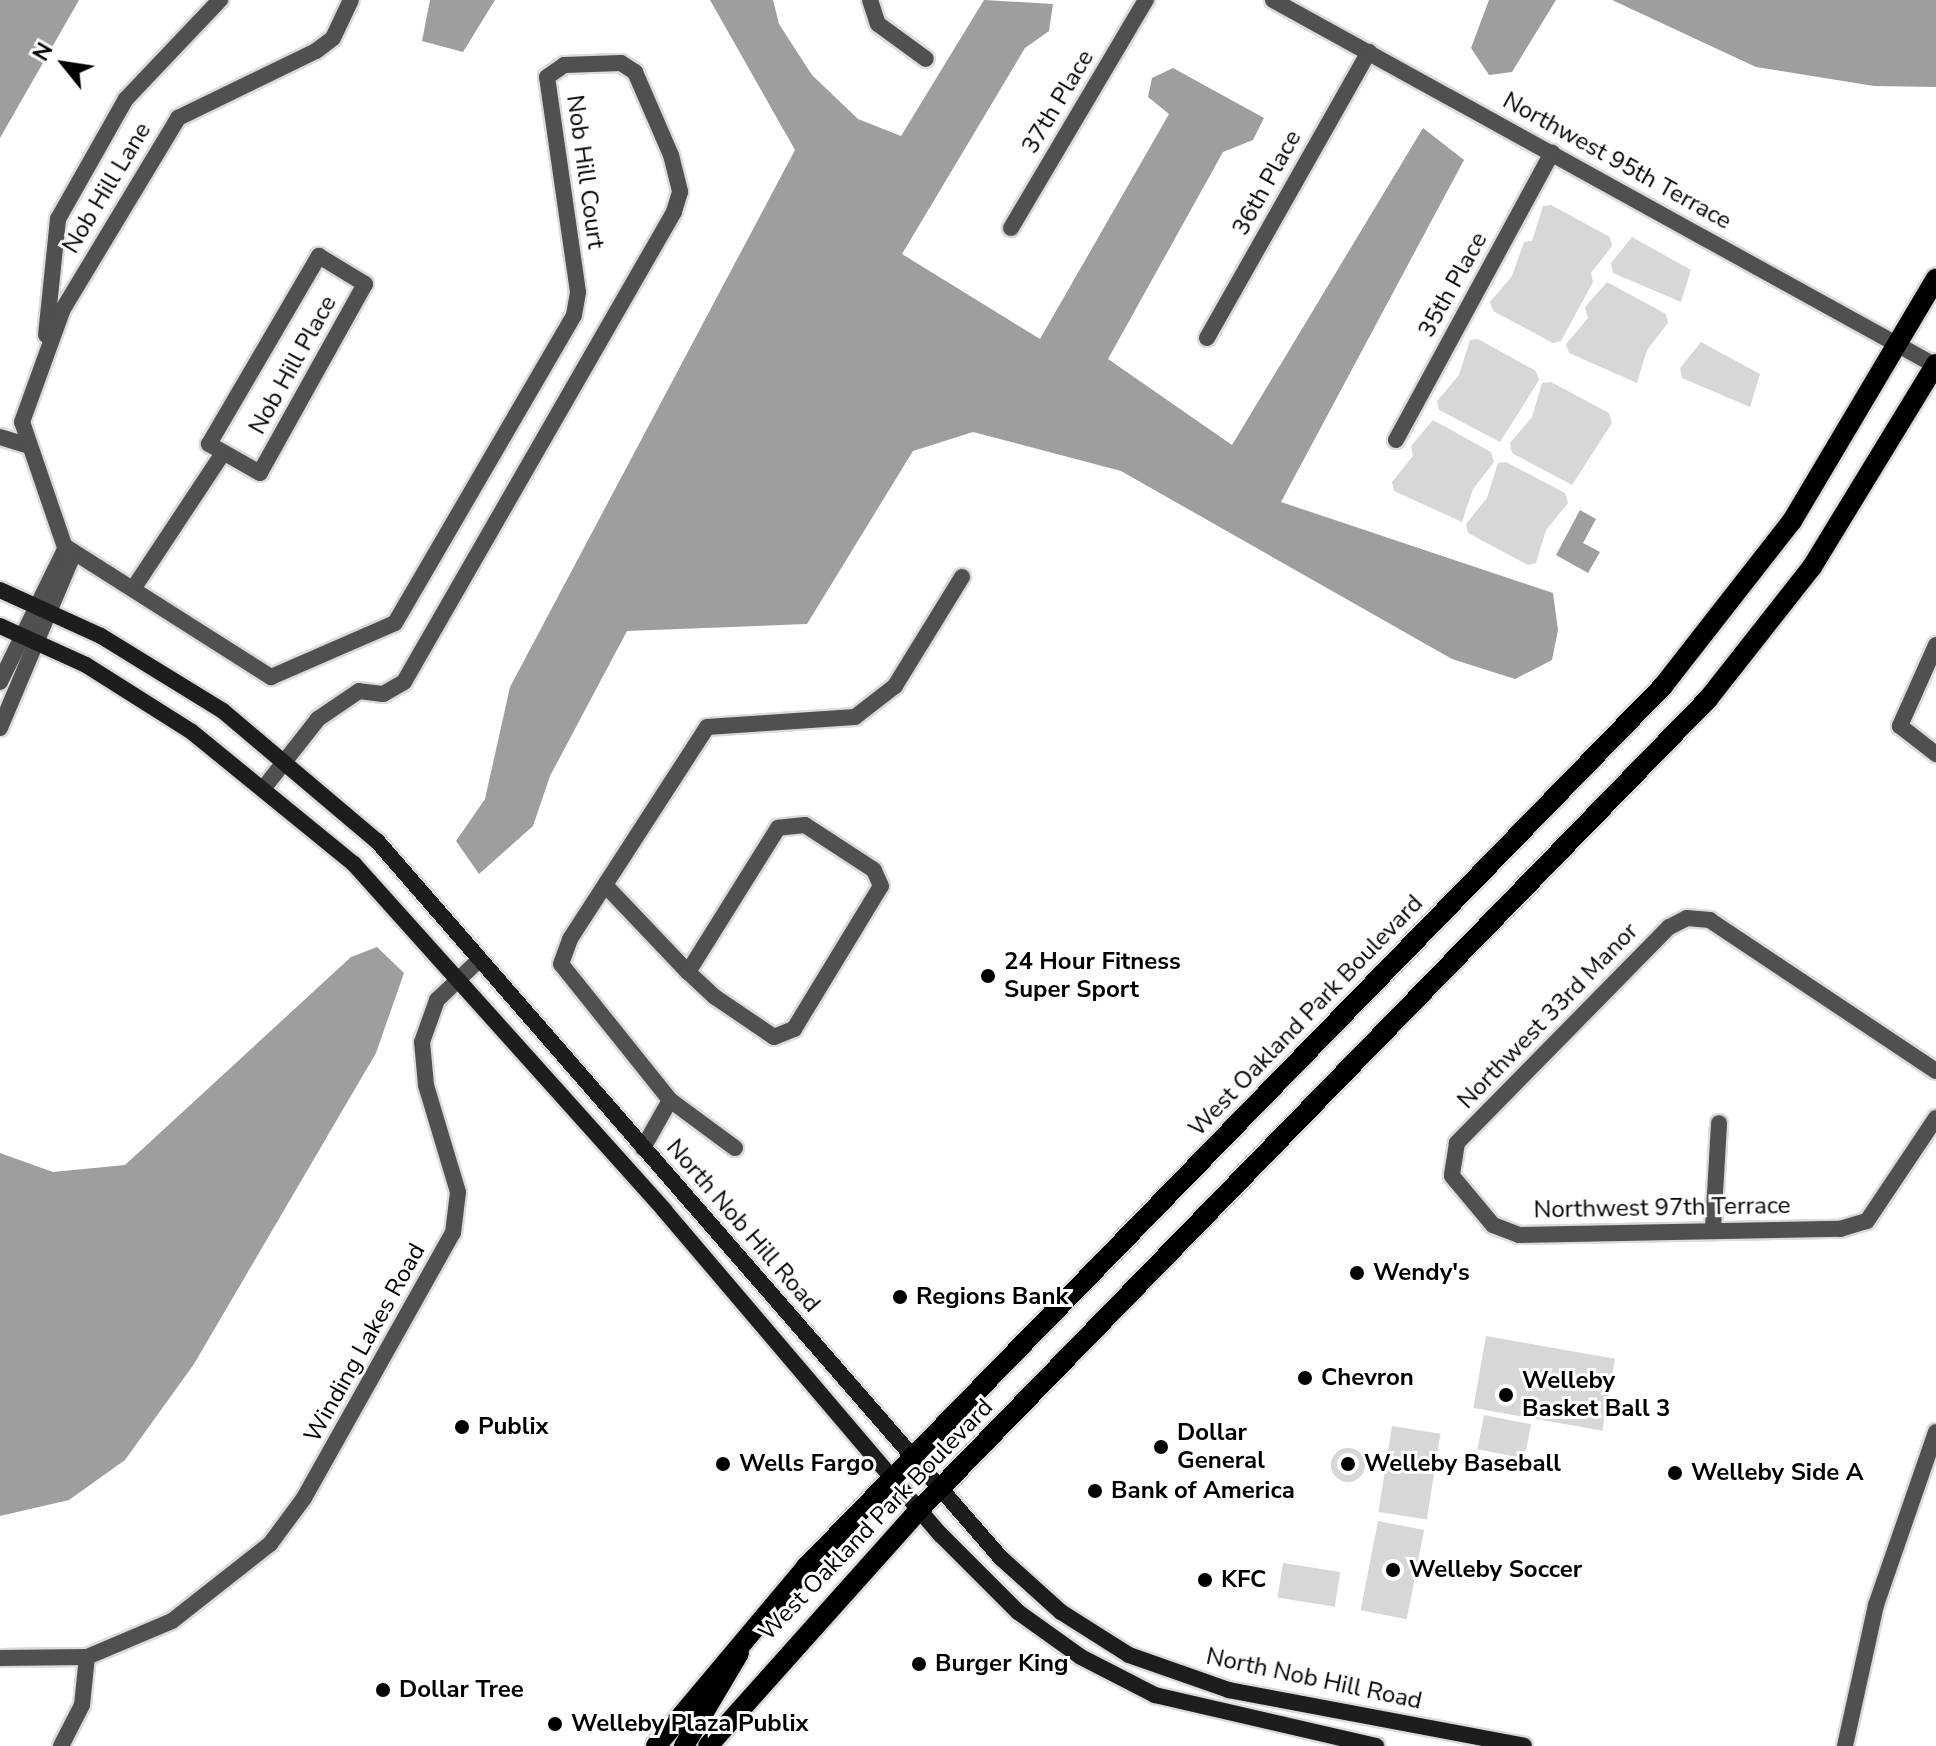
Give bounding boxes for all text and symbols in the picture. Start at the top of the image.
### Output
north arrow [24,24,104,104]
text: N [26,37,60,67]
street label: 37th Place [1016,45,1100,159]
street label: Northwest 95th Terrace [1498,86,1736,236]
street label: Nob Hill Court [560,93,610,251]
street label: Nob Hill Lane [57,117,157,259]
street label: 36th Place [1226,125,1308,241]
street label: 35th Place [1412,227,1494,343]
street label: Nob Hill Place [243,291,343,439]
street label: West Oakland Park Boulevard [1183,889,1429,1143]
street label: Northwest 33rd Manor [1452,917,1644,1115]
place label: 24 Hour Fitness Super Sport [1004,948,1181,1004]
marker: 24 Hour Fitness Super Sport [979,967,997,985]
street label: North Nob Hill Road [660,1134,826,1318]
street label: Northwest 97th Terrace [1533,1191,1791,1225]
street label: Winding Lakes Road [298,1239,432,1447]
place label: Wendy's [1373,1259,1470,1287]
marker: Wendy's [1348,1264,1366,1282]
place label: Regions Bank [916,1283,1068,1311]
marker: Regions Bank [891,1288,909,1306]
place label: Chevron [1321,1364,1414,1392]
place label: Welleby Basket Ball 3 [1522,1367,1670,1423]
marker: Chevron [1296,1369,1314,1387]
marker: Welleby Basket Ball 3 [1497,1386,1515,1404]
street label: West Oakland Park Boulevard [753,1393,999,1647]
place label: Publix [478,1413,549,1441]
marker: Publix [453,1418,471,1436]
place label: Dollar General [1177,1419,1265,1475]
marker: Dollar General [1152,1438,1170,1456]
place label: Wells Fargo [739,1450,874,1478]
place label: Welleby Baseball [1364,1450,1561,1478]
marker: Wells Fargo [714,1455,732,1473]
marker: Welleby Baseball [1339,1455,1357,1473]
place label: Welleby Side A [1691,1459,1864,1487]
marker: Welleby Side A [1666,1464,1684,1482]
place label: Bank of America [1111,1477,1295,1505]
marker: Bank of America [1086,1482,1104,1500]
place label: Welleby Soccer [1409,1556,1582,1584]
marker: Welleby Soccer [1384,1561,1402,1579]
place label: KFC [1221,1566,1266,1594]
marker: KFC [1196,1571,1214,1589]
street label: North Nob Hill Road [1203,1642,1425,1716]
place label: Burger King [935,1650,1069,1678]
marker: Burger King [910,1655,928,1673]
place label: Dollar Tree [399,1676,524,1704]
marker: Dollar Tree [374,1681,392,1699]
place label: Welleby Plaza Publix [571,1710,809,1738]
marker: Welleby Plaza Publix [546,1715,564,1733]

